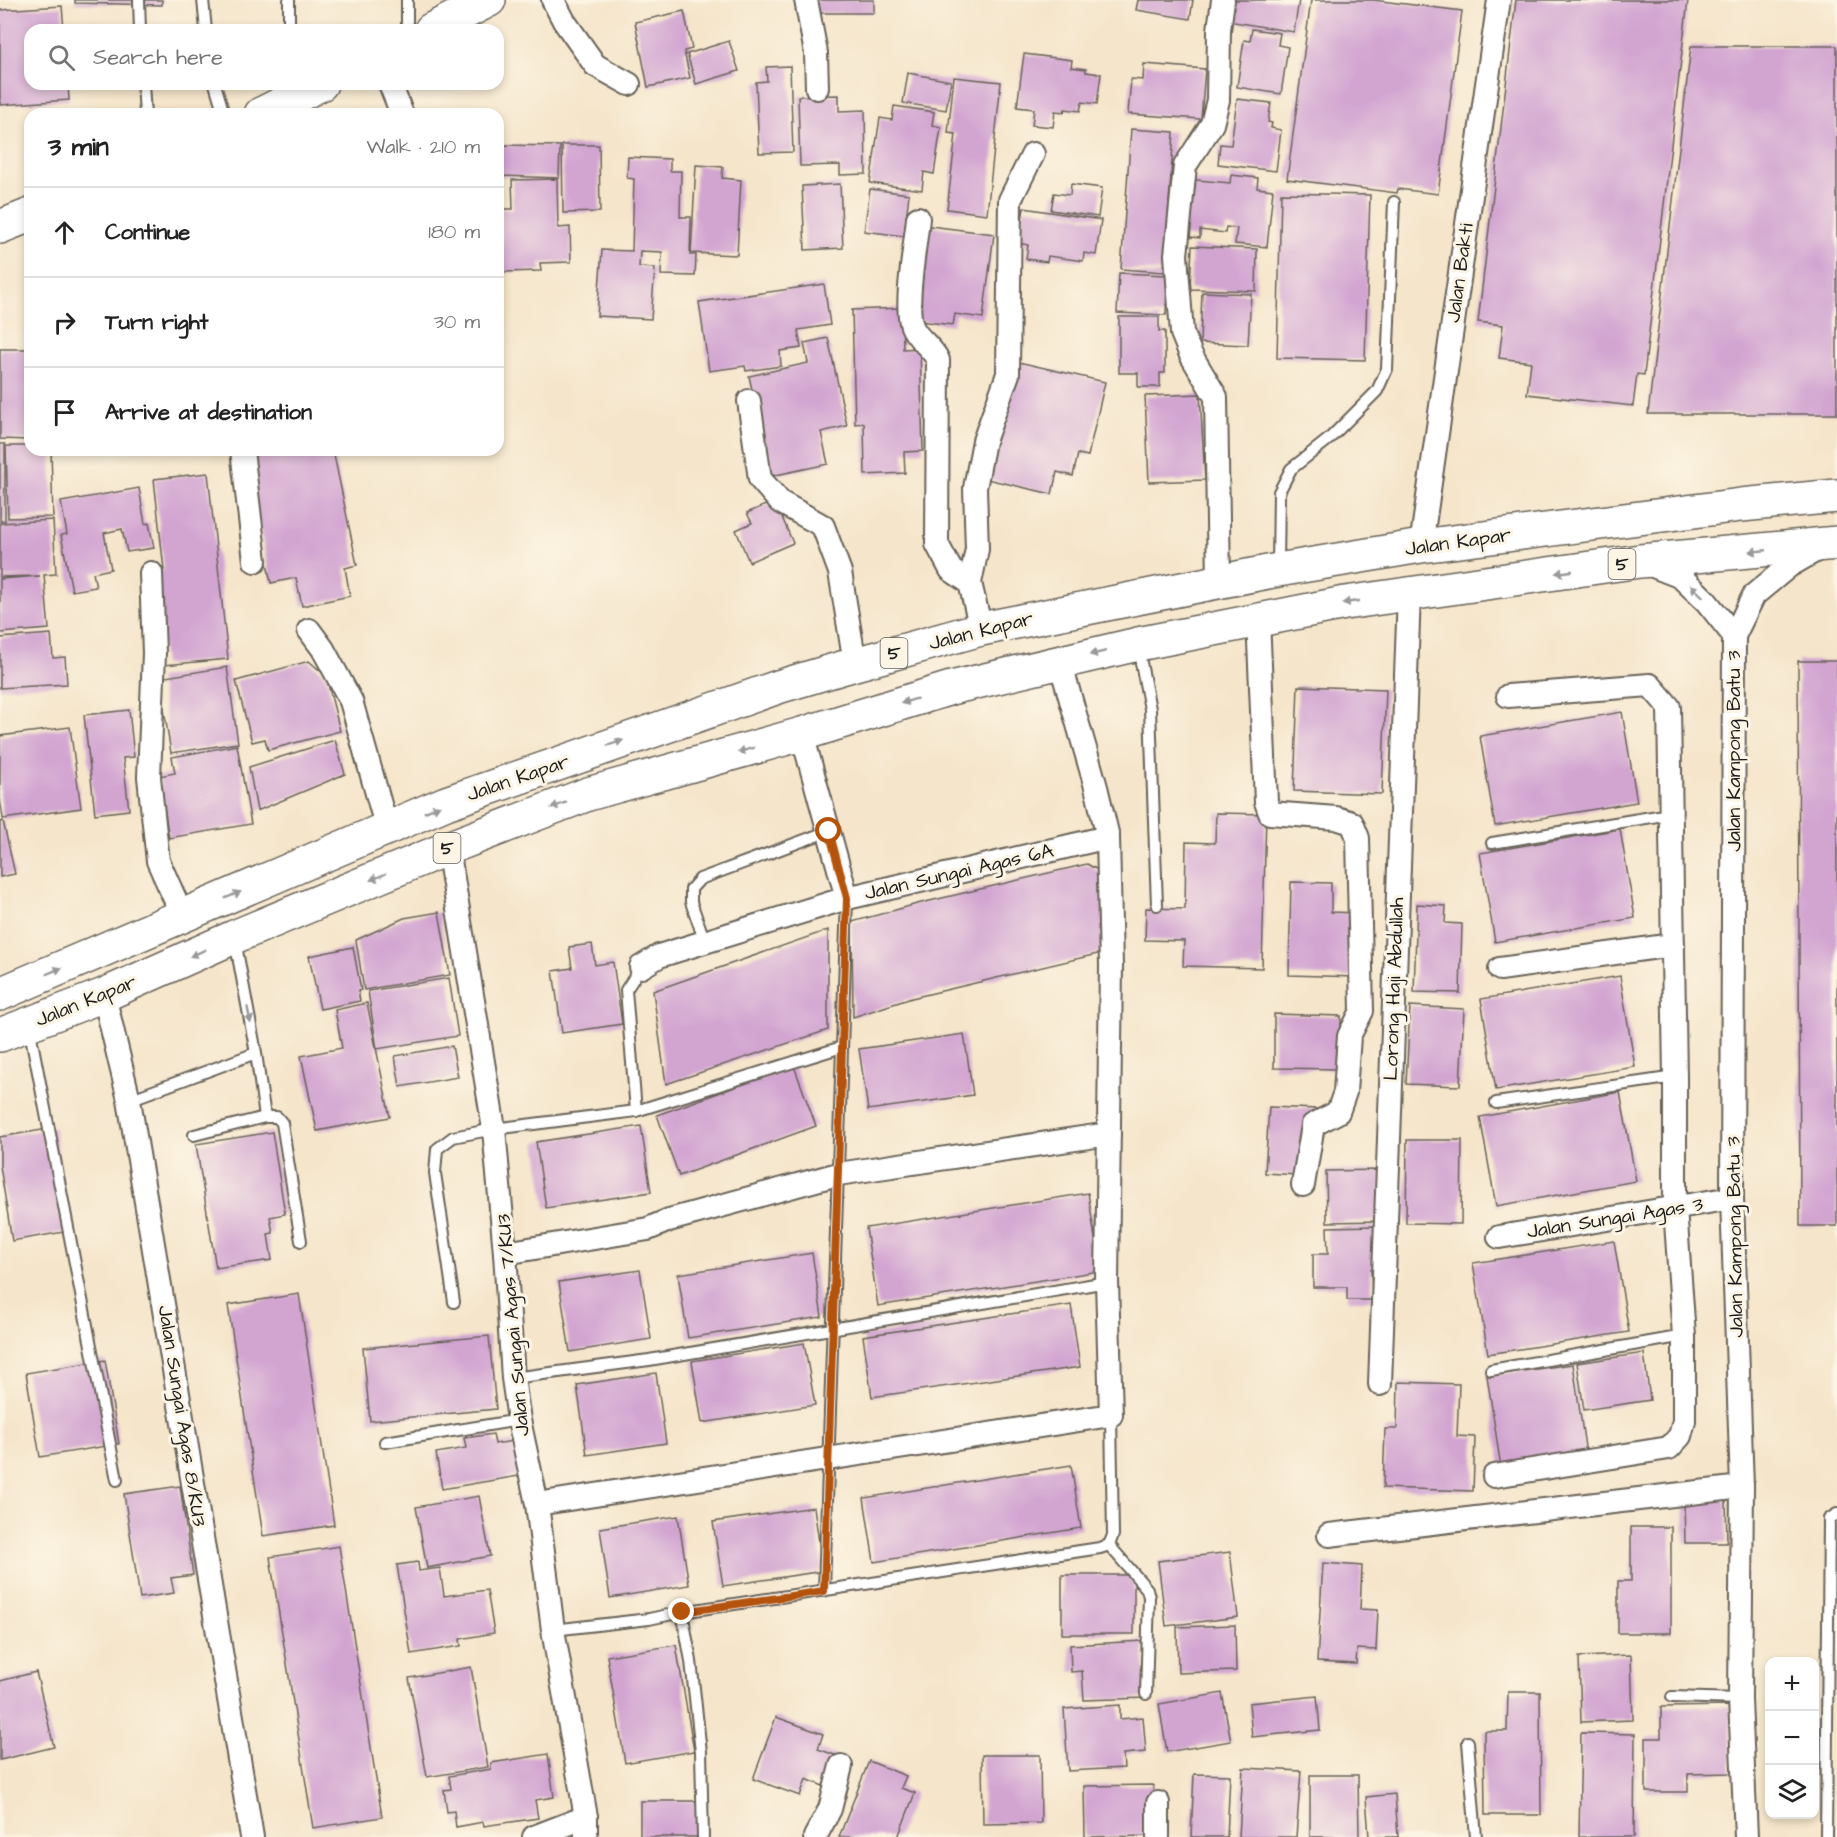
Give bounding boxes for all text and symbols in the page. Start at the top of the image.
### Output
search box [24,24,504,90]
icon: search [45,41,78,74]
text: Search here [93,42,223,73]
text: 3 min [48,129,109,165]
text: Walk · 210 m [367,133,480,161]
icon: ahead [48,216,81,249]
text: Continue [105,217,190,248]
text: 180 m [428,218,480,246]
street label: Jalan Bakti [1439,222,1481,324]
icon: right [48,306,81,339]
text: Turn right [105,307,208,338]
text: 30 m [434,308,480,336]
icon: arrive [48,396,81,429]
text: Arrive at destination [105,397,312,428]
street label: Jalan Kapar [1403,521,1513,563]
one-way arrow [1748,546,1767,556]
road number: 5 [1608,549,1636,579]
one-way arrow [1554,568,1573,577]
one-way arrow [1690,585,1704,599]
one-way arrow [1341,598,1360,607]
street label: Jalan Kapar [926,605,1036,657]
road number: 5 [880,638,908,668]
one-way arrow [1089,649,1107,659]
street label: Jalan Kampong Batu 3 [1720,650,1749,852]
one-way arrow [900,697,918,706]
one-way arrow [606,738,624,748]
one-way arrow [737,746,755,755]
street label: Jalan Kapar [463,747,573,809]
one-way arrow [550,801,568,811]
one-way arrow [423,804,441,814]
route start [815,817,841,843]
road number: 5 [434,833,460,863]
street label: Jalan Sungai Agas 6A [862,837,1057,908]
one-way arrow [368,872,386,882]
one-way arrow [225,890,243,900]
street label: Lorong Haji Abdullah [1377,897,1412,1081]
one-way arrow [190,949,207,958]
one-way arrow [45,966,63,976]
street label: Jalan Kapar [31,968,141,1034]
one-way arrow [245,1006,254,1025]
street label: Jalan Kampong Batu 3 [1719,1136,1752,1338]
street label: Jalan Sungai Agas 3 [1525,1190,1705,1247]
street label: Jalan Sungai Agas 7/KU3 [489,1213,538,1437]
street label: Jalan Sungai Agas 8/KU3 [150,1303,213,1529]
route end [668,1598,694,1624]
map controls [1765,1657,1819,1819]
button: + [1765,1657,1819,1711]
button: − [1765,1711,1819,1765]
button: layers [1765,1765,1819,1819]

